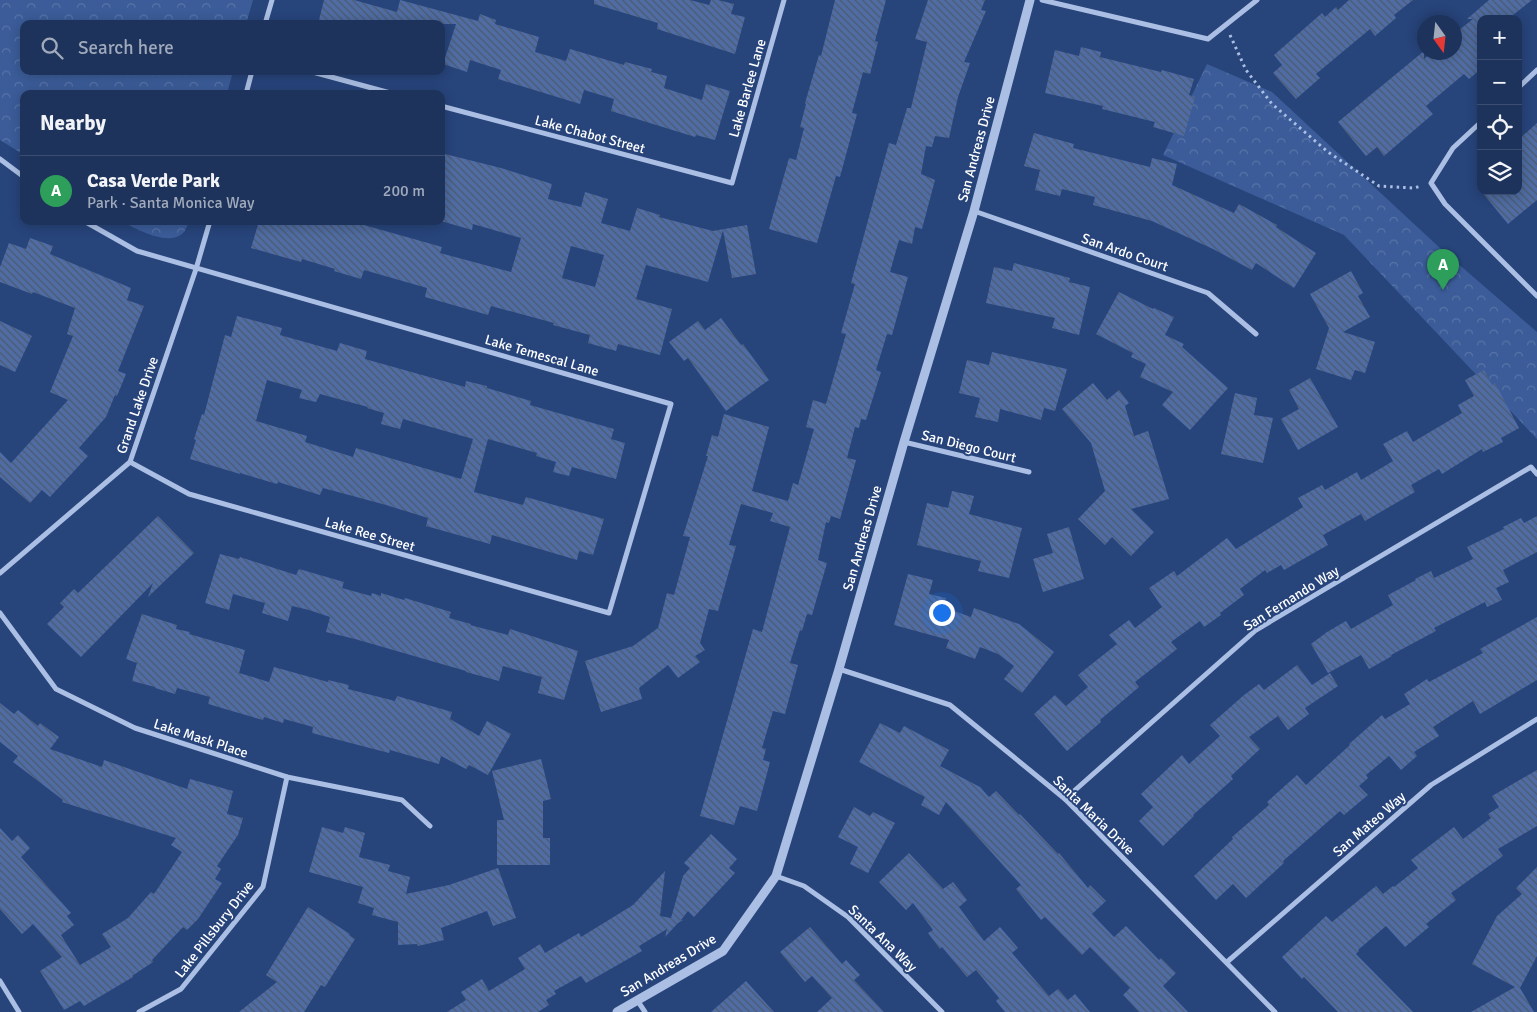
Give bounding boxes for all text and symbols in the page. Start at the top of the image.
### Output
north arrow [1417,15,1462,60]
map controls [1477,15,1522,195]
button: + [1477,15,1522,60]
search box [20,20,445,75]
icon: search [38,34,66,62]
text: Search here [78,36,174,60]
street label: Lake Barlee Lane [725,37,770,139]
button: − [1477,60,1522,105]
street label: San Andreas Drive [954,94,999,204]
button: locate [1477,105,1522,150]
text: Nearby [40,110,106,136]
street label: Lake Chabot Street [533,112,647,157]
button: layers [1477,150,1522,195]
text: Casa Verde Park [87,169,220,193]
text: A [51,181,61,201]
text: 200 m [383,181,425,201]
text: Park · Santa Monica Way [87,193,255,213]
street label: San Ardo Court [1079,230,1171,275]
pin: A [1427,249,1459,290]
street label: Lake Temescal Lane [483,331,601,380]
street label: Grand Lake Drive [113,354,162,456]
street label: San Diego Court [920,427,1018,466]
street label: San Andreas Drive [839,484,886,593]
street label: Lake Ree Street [323,514,417,555]
street label: San Fernando Way [1240,562,1343,635]
your location [929,600,955,626]
street label: Lake Mask Place [151,715,250,762]
street label: Santa Maria Drive [1049,772,1138,859]
street label: San Mateo Way [1329,788,1410,861]
street label: Lake Pillsbury Drive [171,877,258,981]
street label: Santa Ana Way [845,901,921,976]
street label: San Andreas Drive [617,930,719,1001]

